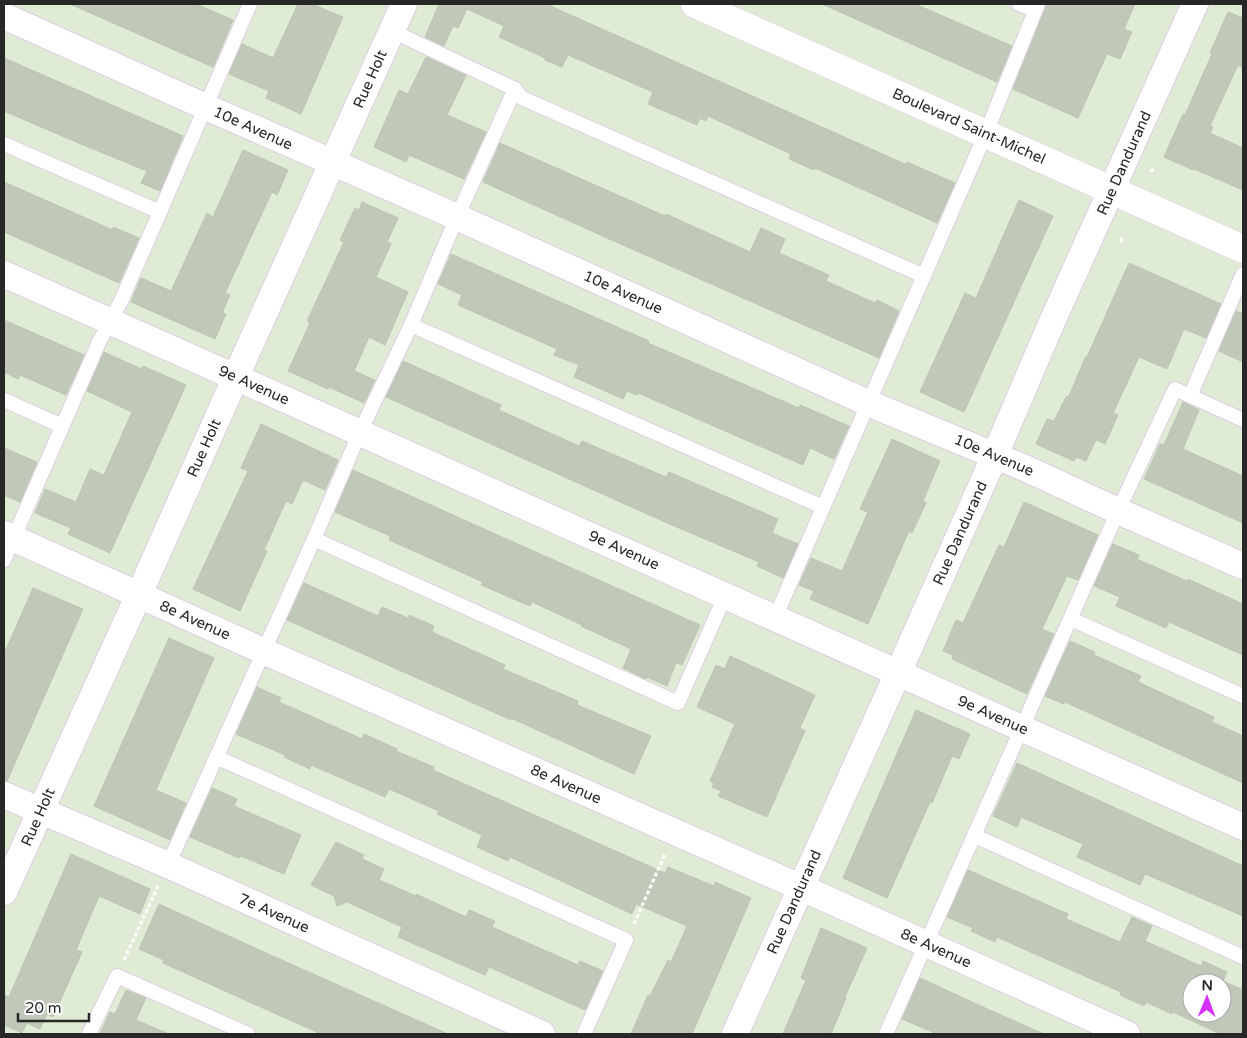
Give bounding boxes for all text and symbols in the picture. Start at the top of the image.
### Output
street label: Rue Holt [349,47,391,111]
street label: Boulevard Saint-Michel [890,84,1048,168]
street label: 10e Avenue [211,103,295,153]
street label: Rue Dandurand [1093,108,1155,218]
street label: 10e Avenue [581,267,665,317]
street label: 9e Avenue [216,361,292,409]
street label: Rue Holt [183,416,225,480]
street label: 10e Avenue [951,430,1037,480]
street label: Rue Dandurand [929,478,991,588]
street label: 9e Avenue [586,526,662,574]
street label: 8e Avenue [157,596,233,644]
street label: 9e Avenue [955,691,1031,739]
street label: 8e Avenue [528,760,604,808]
street label: Rue Holt [17,785,59,849]
street label: Rue Dandurand [763,847,825,957]
street label: 7e Avenue [236,889,312,937]
street label: 8e Avenue [898,924,974,972]
north arrow [1182,973,1232,1023]
text: N [1201,977,1213,994]
scale bar [18,990,89,1022]
text: 20 m [25,999,62,1017]

